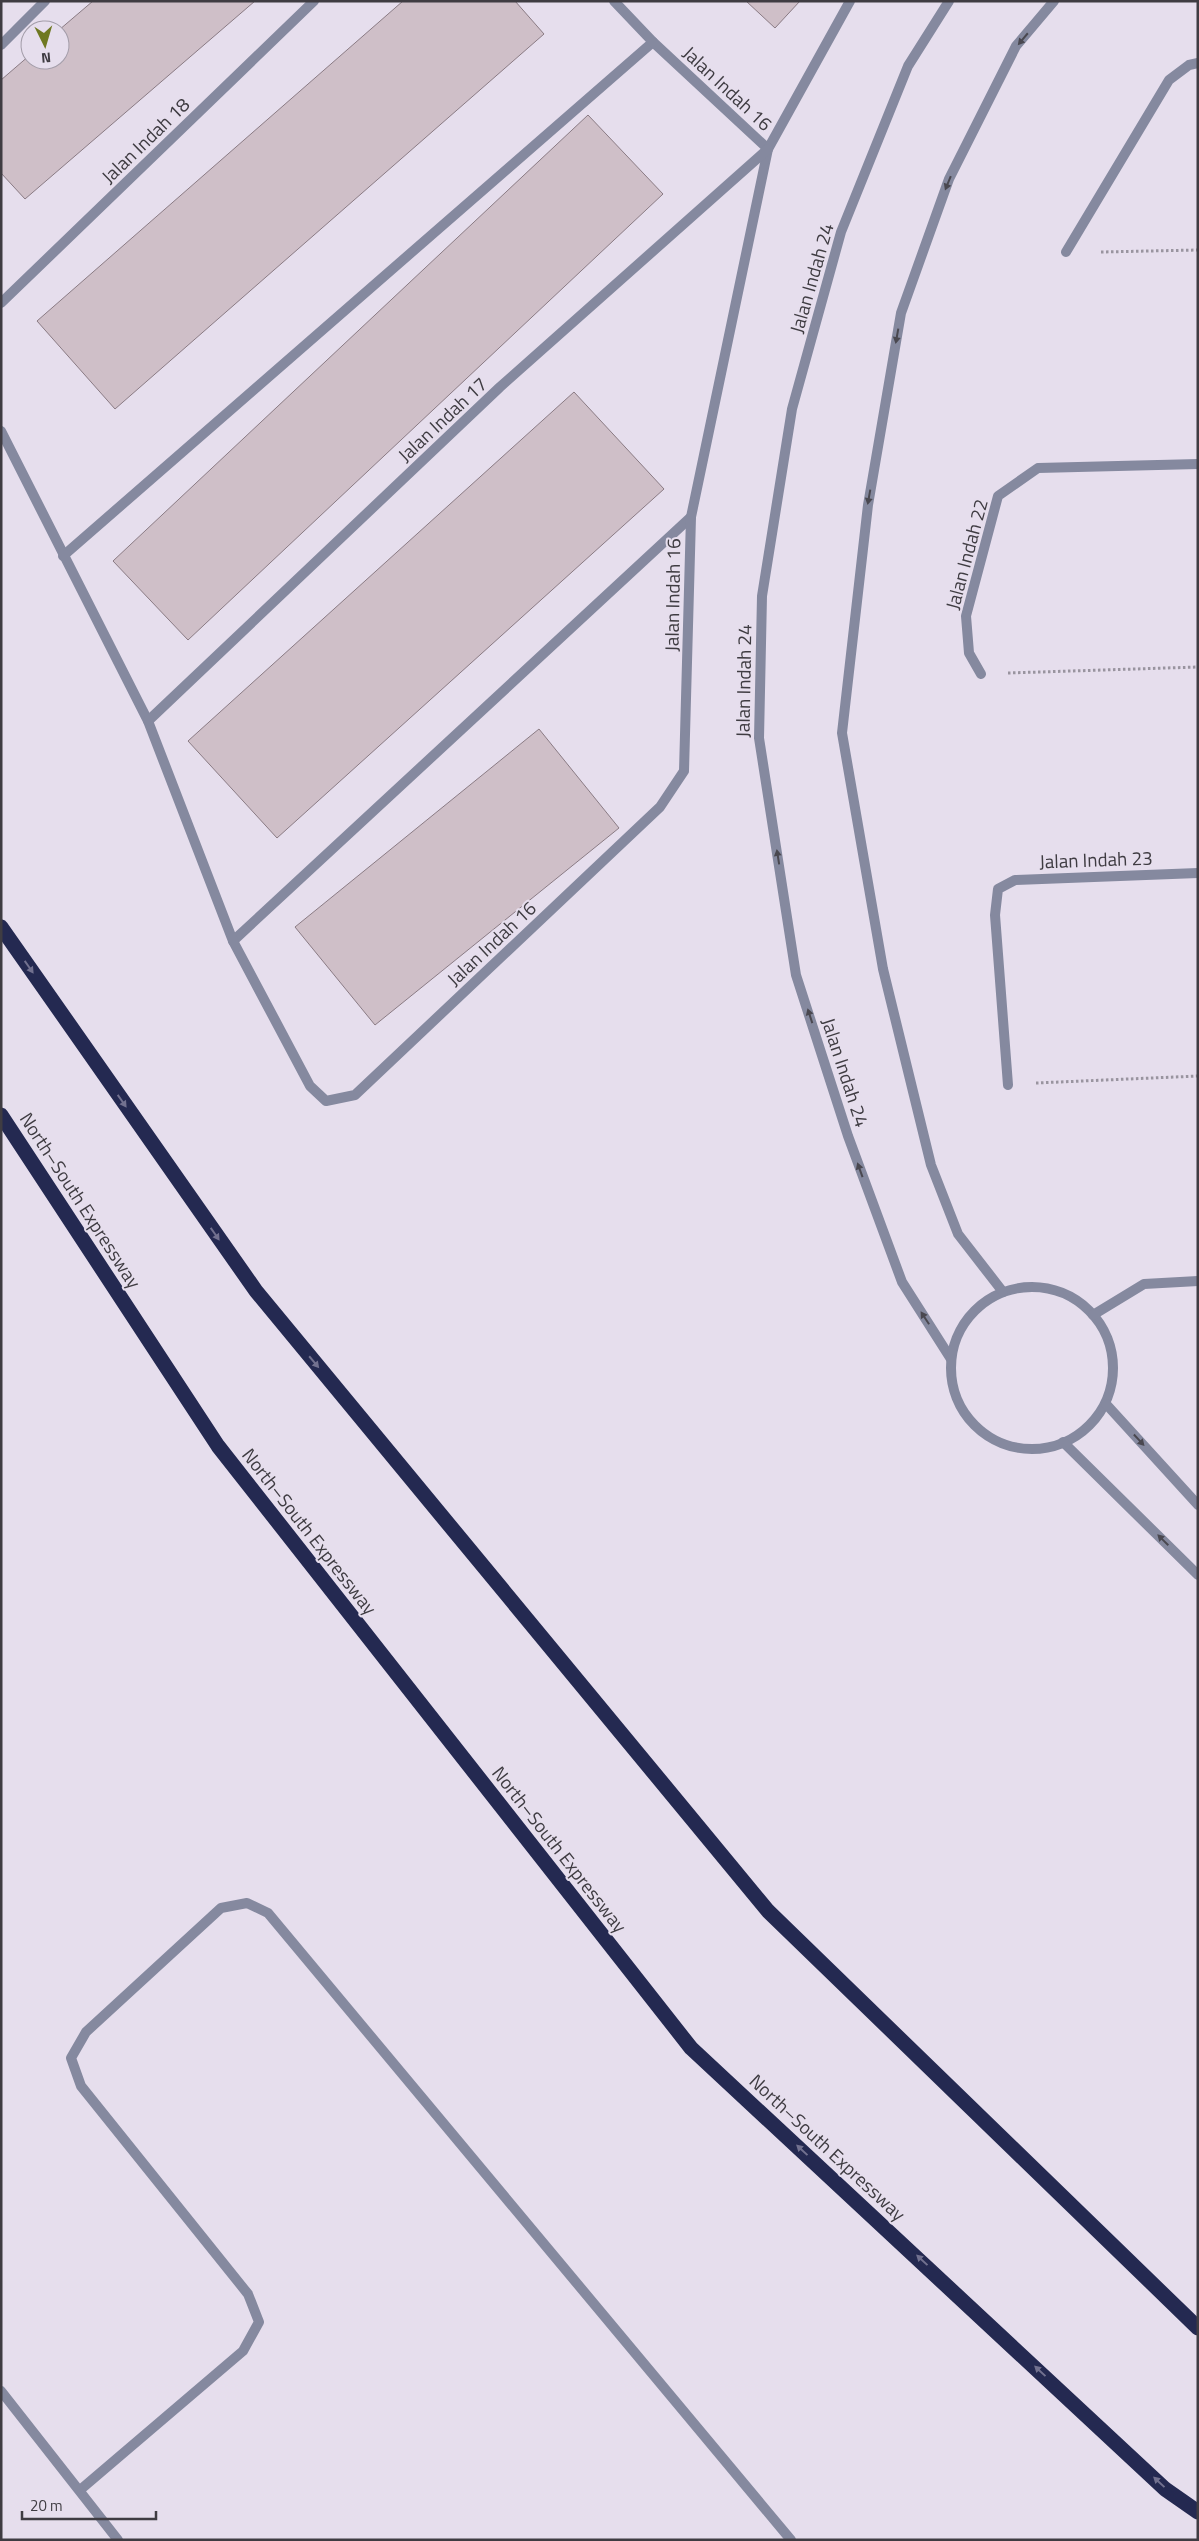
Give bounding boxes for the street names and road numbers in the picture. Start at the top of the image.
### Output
street label: Jalan Indah 16 [677,39,779,137]
street label: Jalan Indah 18 [94,90,196,190]
street label: Jalan Indah 24 [781,219,841,337]
street label: Jalan Indah 17 [391,370,493,468]
street label: Jalan Indah 22 [937,495,995,613]
street label: Jalan Indah 16 [657,538,687,652]
street label: Jalan Indah 24 [728,624,758,738]
street label: Jalan Indah 23 [1039,843,1153,875]
street label: Jalan Indah 16 [440,894,542,992]
street label: Jalan Indah 24 [815,1014,877,1130]
street label: North–South Expressway [13,1106,149,1294]
street label: North–South Expressway [236,1441,384,1621]
street label: North–South Expressway [486,1759,634,1939]
street label: North–South Expressway [743,2067,913,2227]

